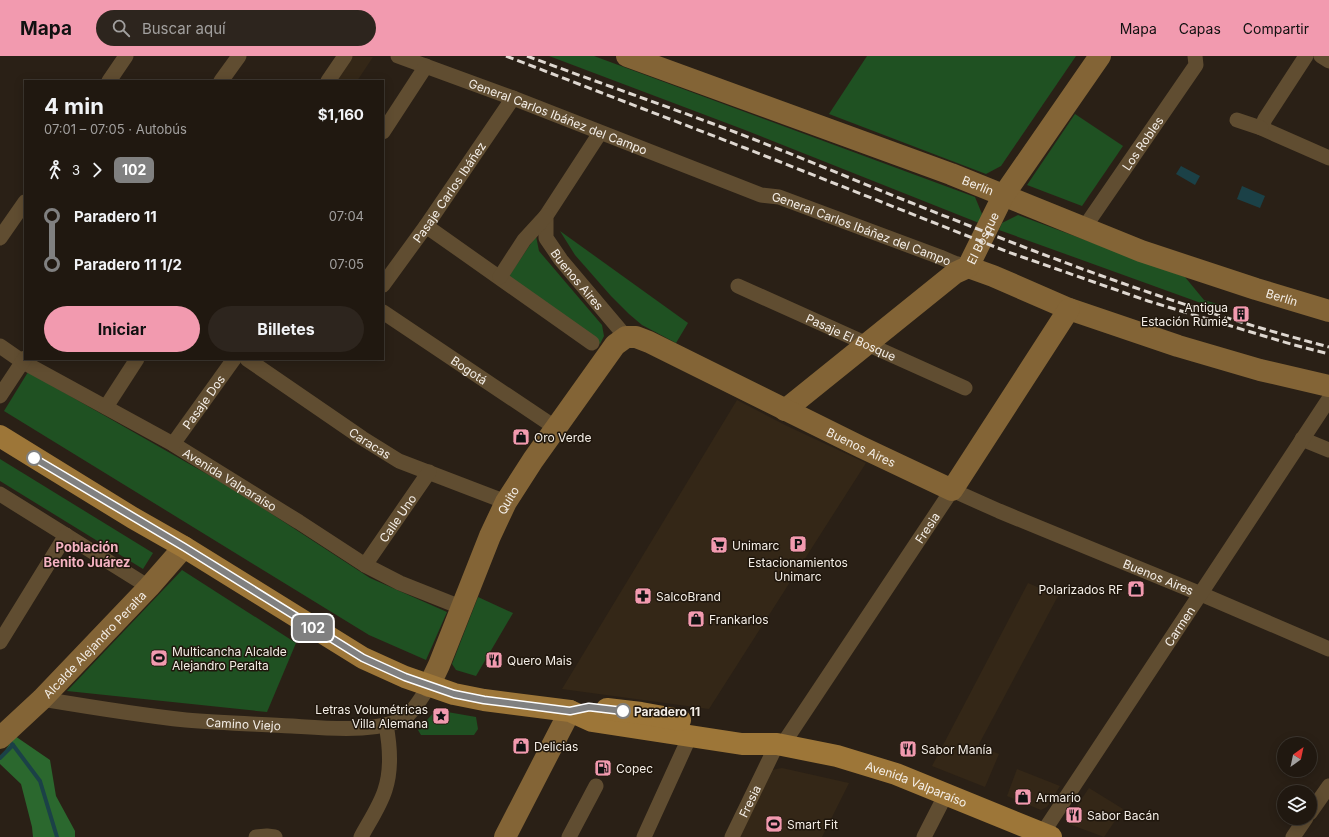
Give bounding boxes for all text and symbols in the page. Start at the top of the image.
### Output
search box [96,10,376,46]
text: Mapa [20,17,72,40]
icon: search [110,17,132,39]
text: Buscar aquí [142,19,226,38]
text: Mapa [1120,20,1157,37]
text: Capas [1179,20,1221,37]
text: Compartir [1243,20,1309,37]
street label: General Carlos Ibáñez del Campo [467,75,650,157]
text: 4 min [44,93,104,119]
text: $1,160 [318,105,364,124]
street label: Los Robles [1119,113,1166,173]
text: 07:01 – 07:05 · Autobús [44,121,187,137]
street label: Pasaje Carlos Ibáñez [409,139,489,245]
icon: walk [44,159,66,181]
icon: forward [86,159,108,181]
text: 102 [122,161,146,178]
text: 3 [72,162,80,178]
street label: Berlín [960,172,996,198]
street label: General Carlos Ibáñez del Campo [771,189,954,268]
text: Paradero 11 [74,207,157,226]
text: 07:04 [329,208,364,224]
street label: El Bosque [963,209,1001,267]
street label: Buenos Aires [548,246,607,313]
text: Paradero 11 1/2 [74,255,182,274]
text: 07:05 [329,256,364,272]
street label: Berlín [1264,285,1300,309]
place label: Antigua Estación Rumié [1141,300,1228,329]
building icon: Antigua Estación Rumié [1231,304,1251,324]
button: Iniciar [44,306,200,352]
button: Billetes [208,306,364,352]
street label: Pasaje El Bosque [804,310,898,364]
street label: Bogotá [448,352,490,387]
street label: Pasaje Dos [179,372,228,432]
street label: Caracas [346,424,394,462]
street label: Buenos Aires [824,424,898,470]
shop icon: Oro Verde [511,427,531,447]
place label: Oro Verde [534,430,591,445]
street label: Avenida Valparaíso [180,445,280,514]
unlabelled marker [26,450,42,466]
street label: Quito [494,483,522,517]
street label: Calle Uno [376,491,419,545]
street label: Fresia [911,509,943,546]
parking icon: Estacionamientos Unimarc [788,534,808,554]
supermarket icon: Unimarc [709,535,729,555]
place label: Unimarc [732,538,779,553]
district label: Población Benito Juárez [44,539,130,570]
place label: Estacionamientos Unimarc [748,555,848,584]
street label: Buenos Aires [1121,555,1196,598]
shop icon: Polarizados RF [1126,579,1146,599]
place label: Polarizados RF [1039,582,1123,597]
pharmacy icon: SalcoBrand [633,586,653,606]
street label: Alcalde Alejandro Peralta [40,588,149,701]
place label: SalcoBrand [656,589,721,604]
street label: Carmen [1161,603,1198,649]
shop icon: Frankarlos [686,609,706,629]
place label: Frankarlos [709,612,769,627]
line badge: 102 [290,615,336,641]
text: 102 [301,619,325,636]
place label: Multicancha Alcalde Alejandro Peralta [172,644,287,673]
sports icon: Multicancha Alcalde Alejandro Peralta [149,648,169,668]
restaurant icon: Quero Mais [484,650,504,670]
place label: Quero Mais [507,653,572,668]
place label: Letras Volumétricas Villa Alemana [315,702,428,731]
marker: Paradero 11 [615,703,631,719]
place label: Paradero 11 [634,704,700,719]
place icon: Letras Volumétricas Villa Alemana [431,706,451,726]
street label: Camino Viejo [205,714,281,733]
shop icon: Delicias [511,736,531,756]
north arrow [1277,737,1317,777]
map controls [1277,737,1317,825]
place label: Delicias [534,739,578,754]
restaurant icon: Sabor Manía [898,739,918,759]
place label: Sabor Manía [921,742,992,757]
fuel station icon: Copec [593,758,613,778]
street label: Avenida Valparaíso [864,758,969,810]
place label: Copec [616,761,653,776]
street label: Fresia [735,782,764,820]
button: layers [1277,785,1317,825]
shop icon: Armario [1013,787,1033,807]
place label: Armario [1036,790,1081,805]
restaurant icon: Sabor Bacán [1064,805,1084,825]
place label: Sabor Bacán [1087,808,1159,823]
sports icon: Smart Fit [764,814,784,834]
place label: Smart Fit [787,817,838,832]

